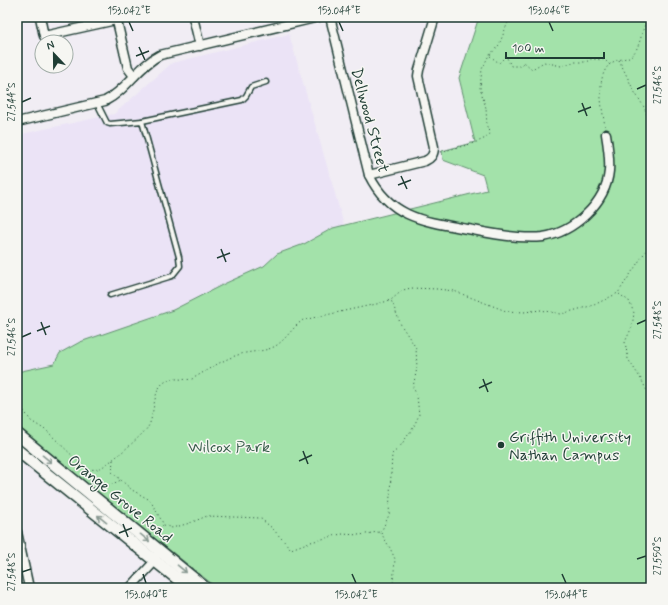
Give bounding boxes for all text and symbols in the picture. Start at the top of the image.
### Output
text: 153.042°E [107,4,151,18]
text: 153.044°E [318,4,361,18]
text: 153.046°E [528,4,570,18]
north arrow [34,34,74,74]
scale bar [506,34,604,60]
text: N [45,38,57,54]
text: 100 m [512,41,544,57]
street label: Dellwood Street [345,66,394,175]
text: 27.546°S [651,66,665,104]
text: 27.544°S [5,82,19,122]
text: 27.548°S [651,300,665,339]
text: 27.546°S [5,318,19,356]
place label: Griffith University Nathan Campus [509,427,631,466]
park label: Wilcox Park [188,437,270,458]
marker: Griffith University Nathan Campus [496,440,506,450]
street label: Orange Grove Road [62,450,177,549]
one-way arrow [42,454,53,463]
one-way arrow [97,514,108,523]
one-way arrow [140,534,150,543]
text: 27.550°S [651,536,665,575]
text: 27.548°S [5,552,19,591]
one-way arrow [177,564,187,573]
text: 153.040°E [124,588,168,602]
text: 153.042°E [334,588,378,602]
text: 153.044°E [545,588,588,602]

